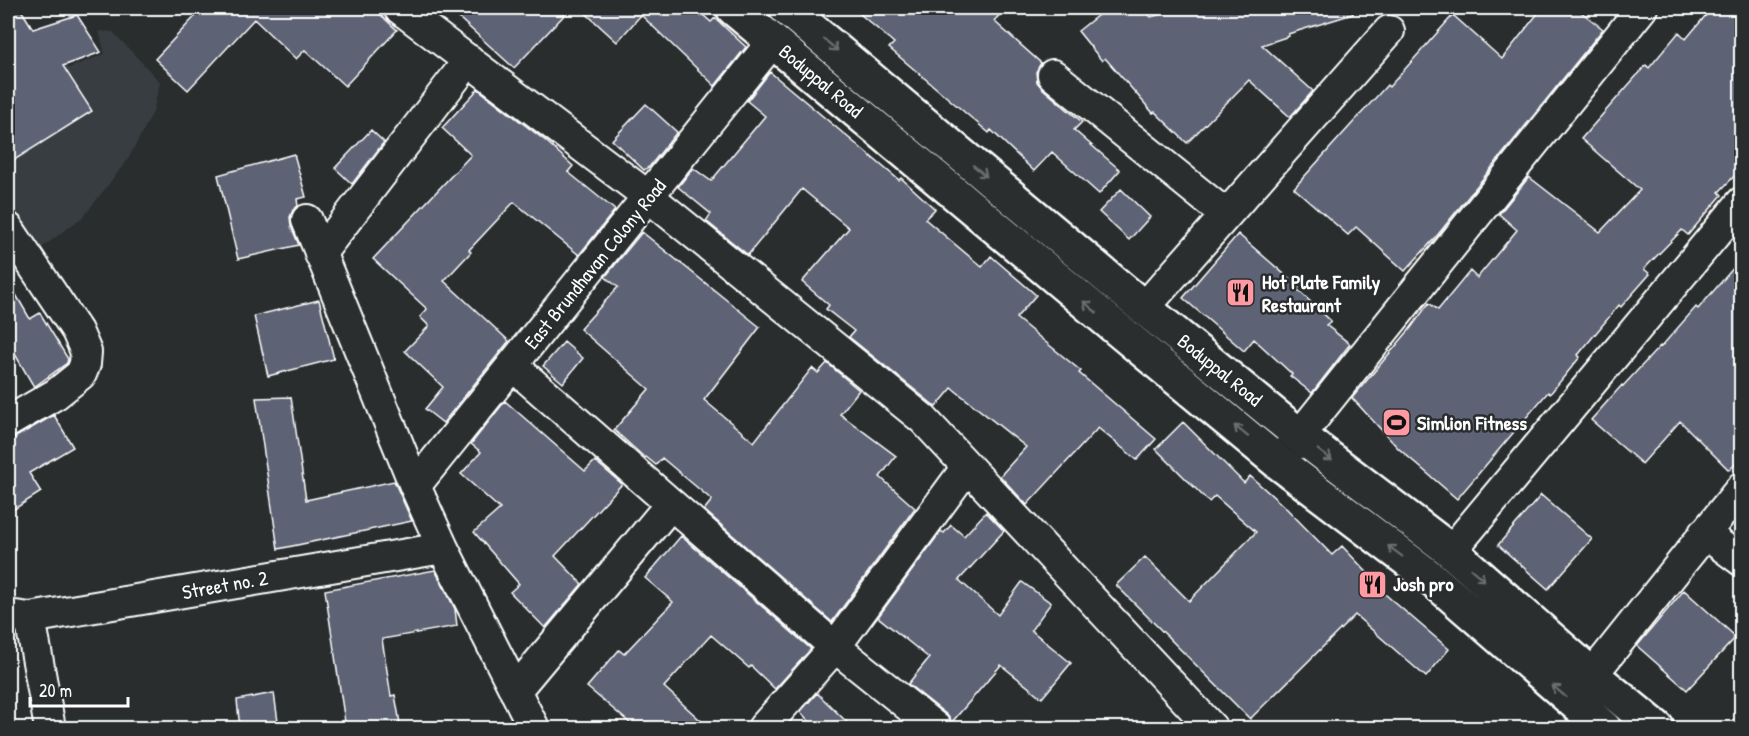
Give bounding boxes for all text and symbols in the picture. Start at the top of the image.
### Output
street label: Boduppal Road [774,38,869,124]
one-way arrow [823,38,838,52]
one-way arrow [972,164,988,177]
street label: East Brundhavan Colony Road [518,173,672,354]
place label: Hot Plate Family Restaurant [1262,268,1381,318]
restaurant icon: Hot Plate Family Restaurant [1225,277,1257,309]
one-way arrow [1083,300,1098,314]
street label: Boduppal Road [1172,327,1268,412]
sports icon: Simlion Fitness [1380,407,1412,439]
place label: Simlion Fitness [1417,409,1527,436]
one-way arrow [1234,424,1249,438]
one-way arrow [1317,448,1333,461]
one-way arrow [1387,544,1403,557]
street label: Street no. 2 [180,564,270,605]
restaurant icon: Josh pro [1356,568,1388,600]
one-way arrow [1470,568,1485,582]
place label: Josh pro [1393,570,1453,598]
scale bar [30,670,128,708]
text: 20 m [39,678,72,703]
one-way arrow [1552,684,1567,698]

